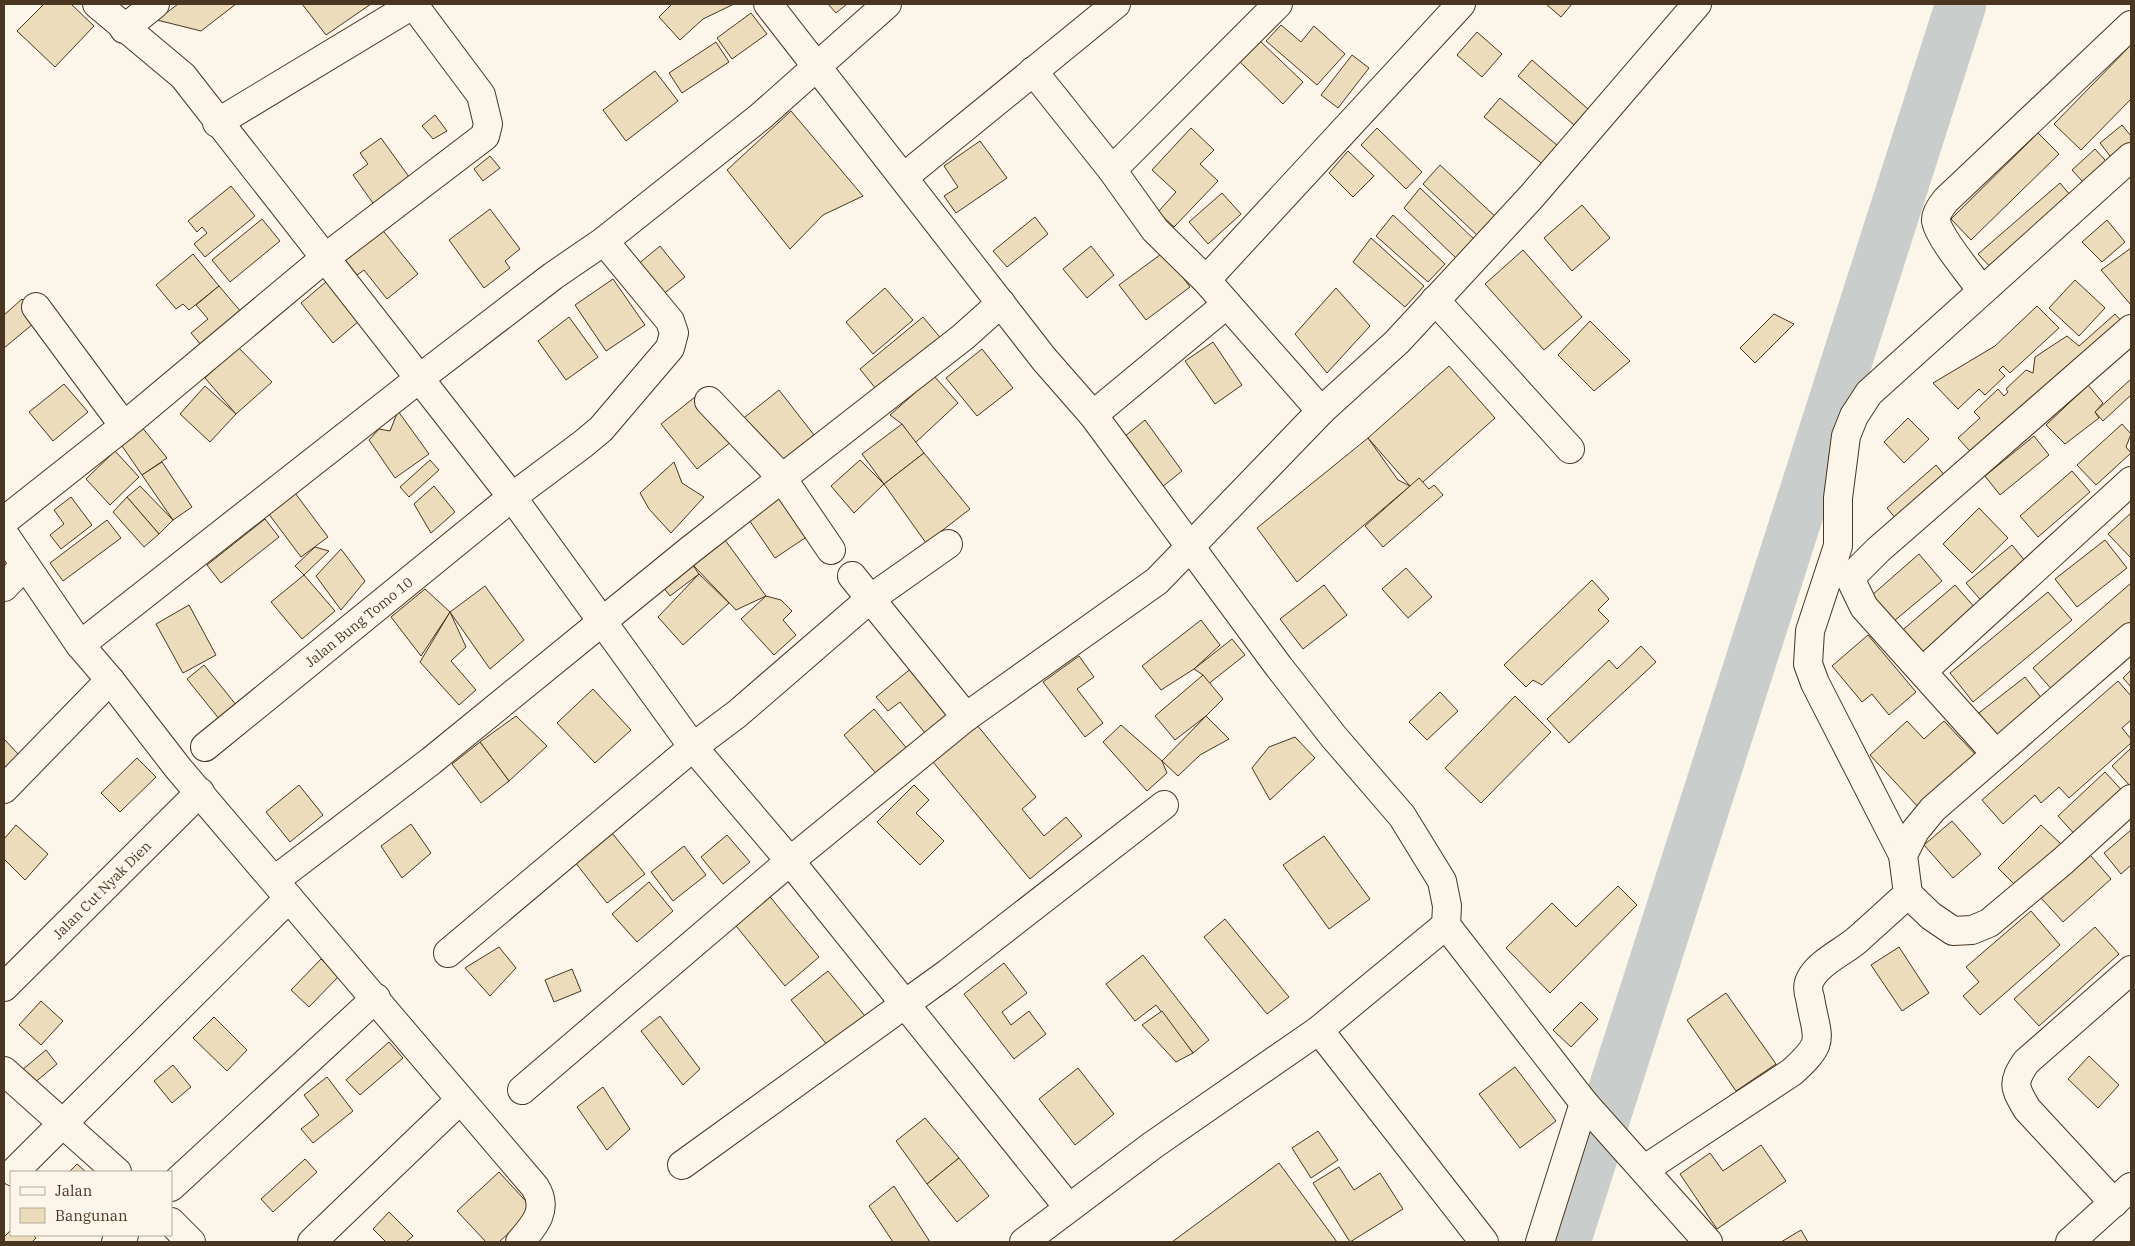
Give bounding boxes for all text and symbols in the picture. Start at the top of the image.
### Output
street label: Jalan Bung Tomo 10 [301,573,417,671]
street label: Jalan Cut Nyak Dien [49,837,155,943]
legend [10,1171,172,1236]
text: Jalan [55,1181,93,1200]
text: Bangunan [55,1206,128,1225]

